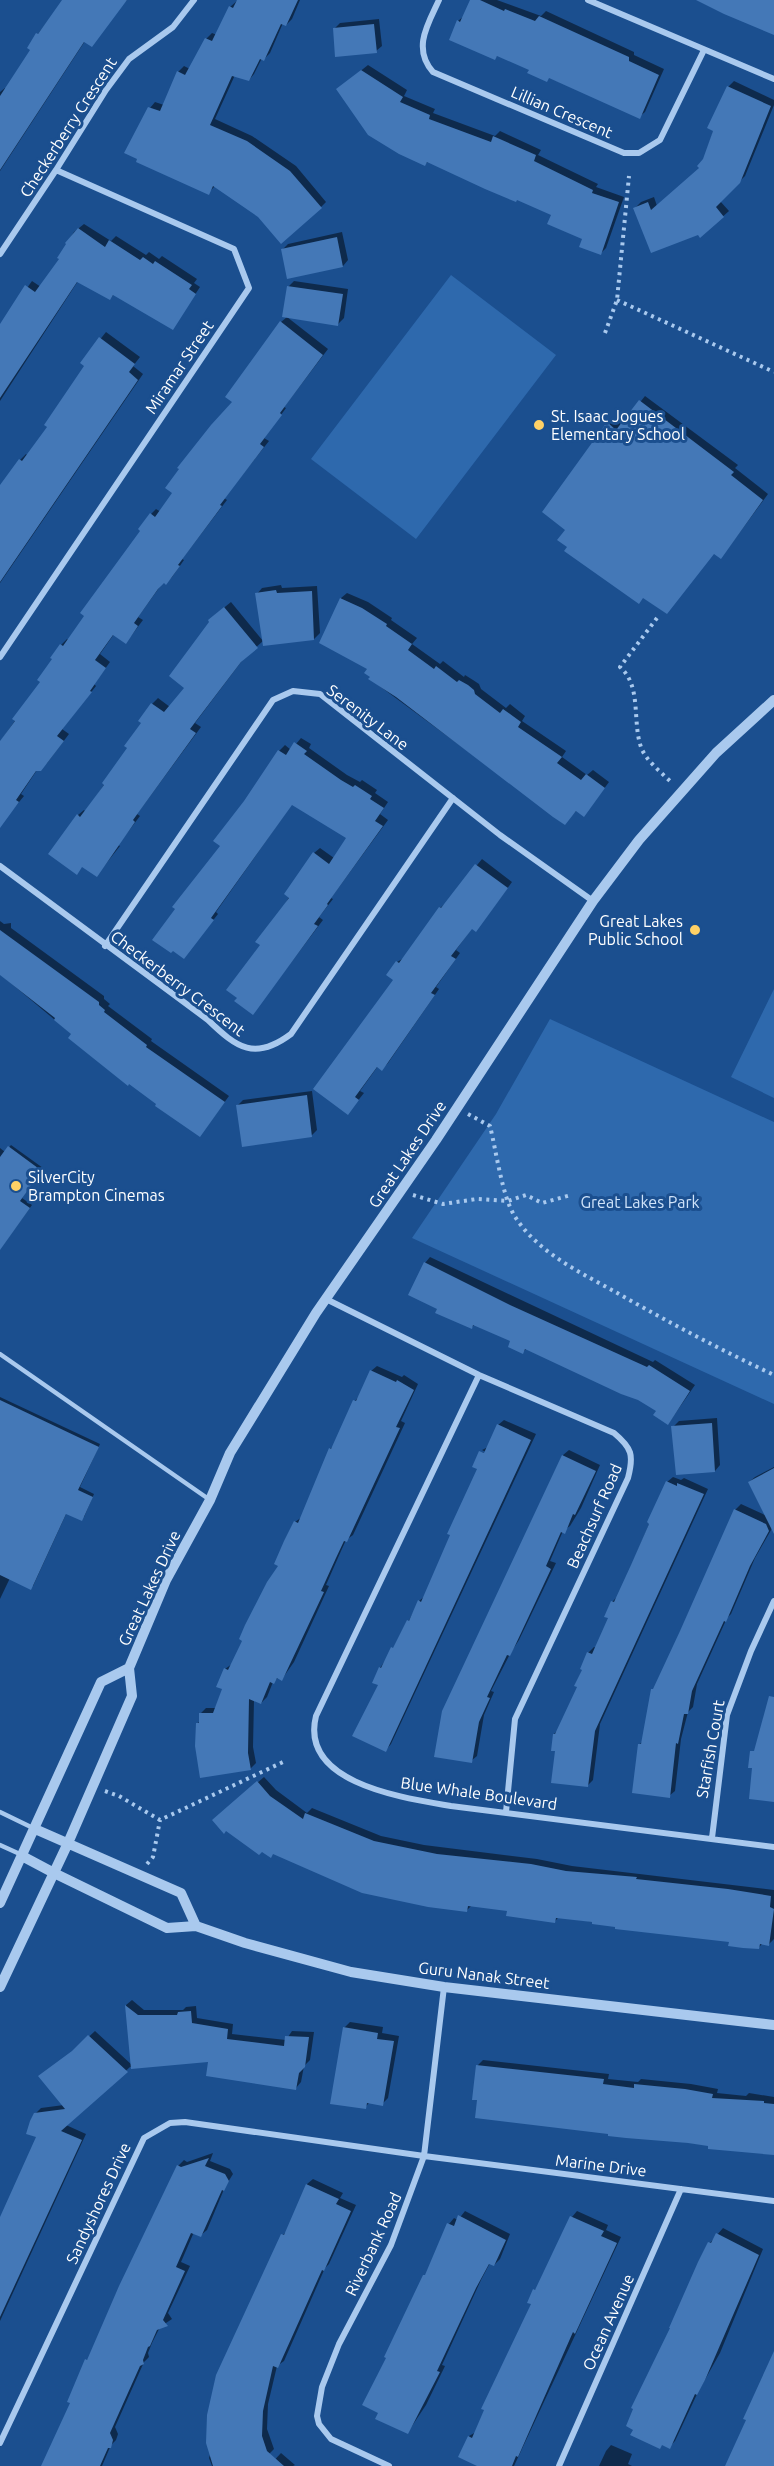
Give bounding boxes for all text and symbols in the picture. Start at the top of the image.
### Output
street label: Checkerberry Crescent [16,53,120,200]
street label: Lillian Crescent [508,82,616,142]
street label: Miramar Street [141,316,217,417]
place label: St. Isaac Jogues Elementary School [551,407,685,443]
marker: St. Isaac Jogues Elementary School [532,418,546,432]
street label: Serenity Lane [324,681,412,753]
place label: Great Lakes Public School [588,912,683,948]
marker: Great Lakes Public School [688,923,702,937]
street label: Checkerberry Crescent [107,927,249,1040]
street label: Great Lakes Drive [365,1097,449,1211]
place label: SilverCity Brampton Cinemas [28,1168,165,1204]
marker: SilverCity Brampton Cinemas [9,1179,23,1193]
park label: Great Lakes Park [580,1193,700,1211]
street label: Beachsurf Road [563,1461,625,1571]
street label: Great Lakes Drive [114,1527,184,1649]
street label: Starfish Court [693,1698,728,1799]
street label: Blue Whale Boulevard [400,1773,558,1813]
street label: Guru Nanak Street [417,1958,551,1992]
street label: Sandyshores Drive [62,2140,134,2266]
street label: Marine Drive [554,2150,648,2180]
street label: Riverbank Road [341,2190,405,2298]
street label: Ocean Avenue [579,2271,637,2373]

